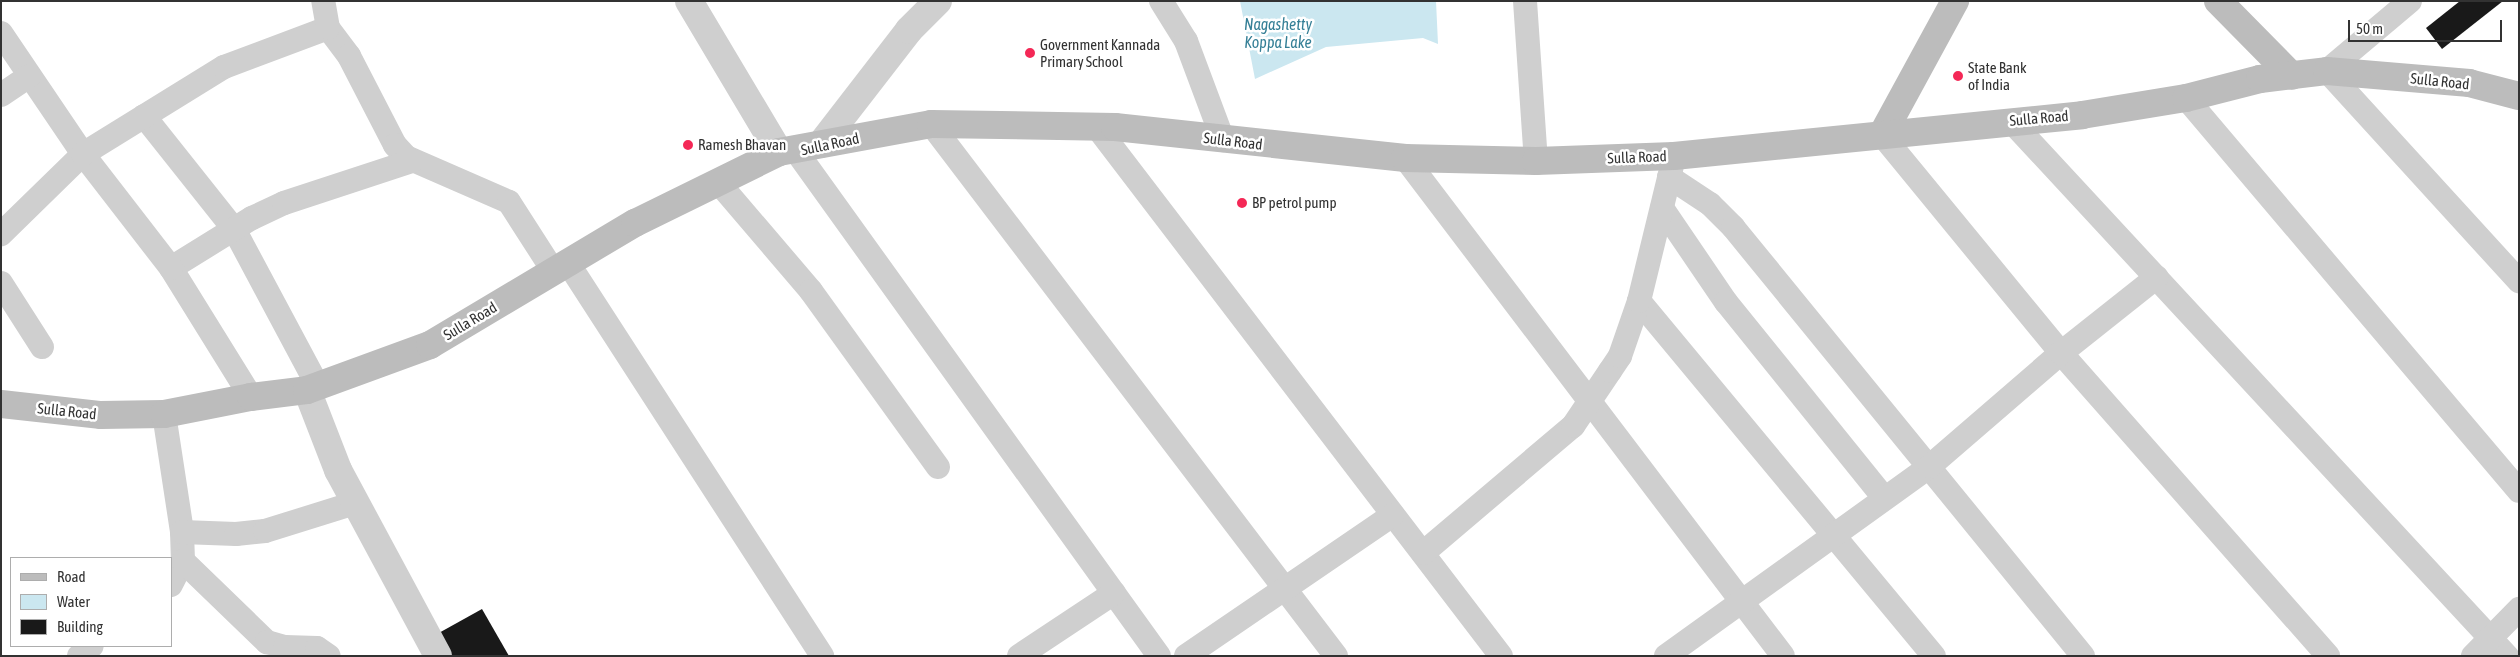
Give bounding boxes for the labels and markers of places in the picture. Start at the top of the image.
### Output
place label: Government Kannada Primary School [1040,35,1160,70]
marker: Government Kannada Primary School [1024,47,1036,59]
place label: State Bank of India [1968,58,2027,93]
marker: State Bank of India [1952,70,1964,82]
place label: Ramesh Bhavan [698,136,786,154]
marker: Ramesh Bhavan [682,139,694,151]
place label: BP petrol pump [1252,194,1337,212]
marker: BP petrol pump [1236,197,1248,209]

